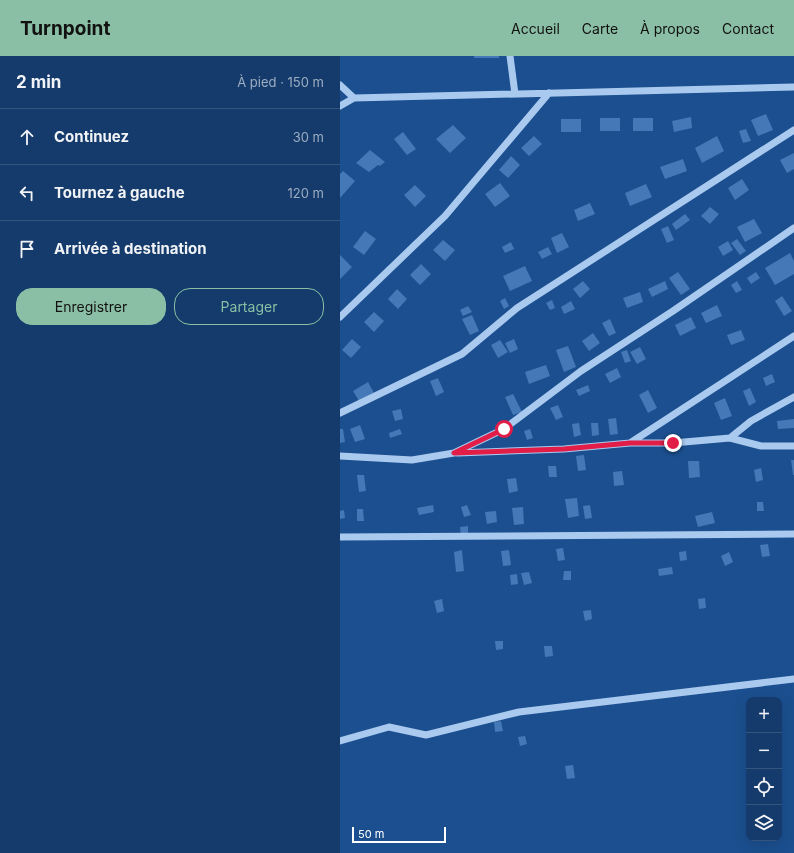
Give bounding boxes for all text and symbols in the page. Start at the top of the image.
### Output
text: Turnpoint [20,17,110,40]
text: Accueil [511,20,560,37]
text: Carte [582,20,618,37]
text: À propos [640,20,700,37]
text: Contact [722,20,774,37]
text: 2 min [16,72,61,92]
text: À pied · 150 m [237,74,324,90]
icon: ahead [16,126,38,148]
text: Continuez [54,127,129,146]
text: 30 m [293,129,324,145]
icon: left [16,182,38,204]
text: Tournez à gauche [54,183,185,202]
text: 120 m [288,185,324,201]
icon: arrive [16,238,38,260]
text: Arrivée à destination [54,239,207,258]
button: Enregistrer [16,288,166,325]
button: Partager [174,288,324,325]
route start [495,420,513,438]
route end [664,434,682,452]
map controls [746,697,782,841]
button: + [746,697,782,733]
button: − [746,733,782,769]
button: locate [746,769,782,805]
button: layers [746,805,782,841]
scale bar [352,825,446,844]
text: 50 m [358,827,384,841]

